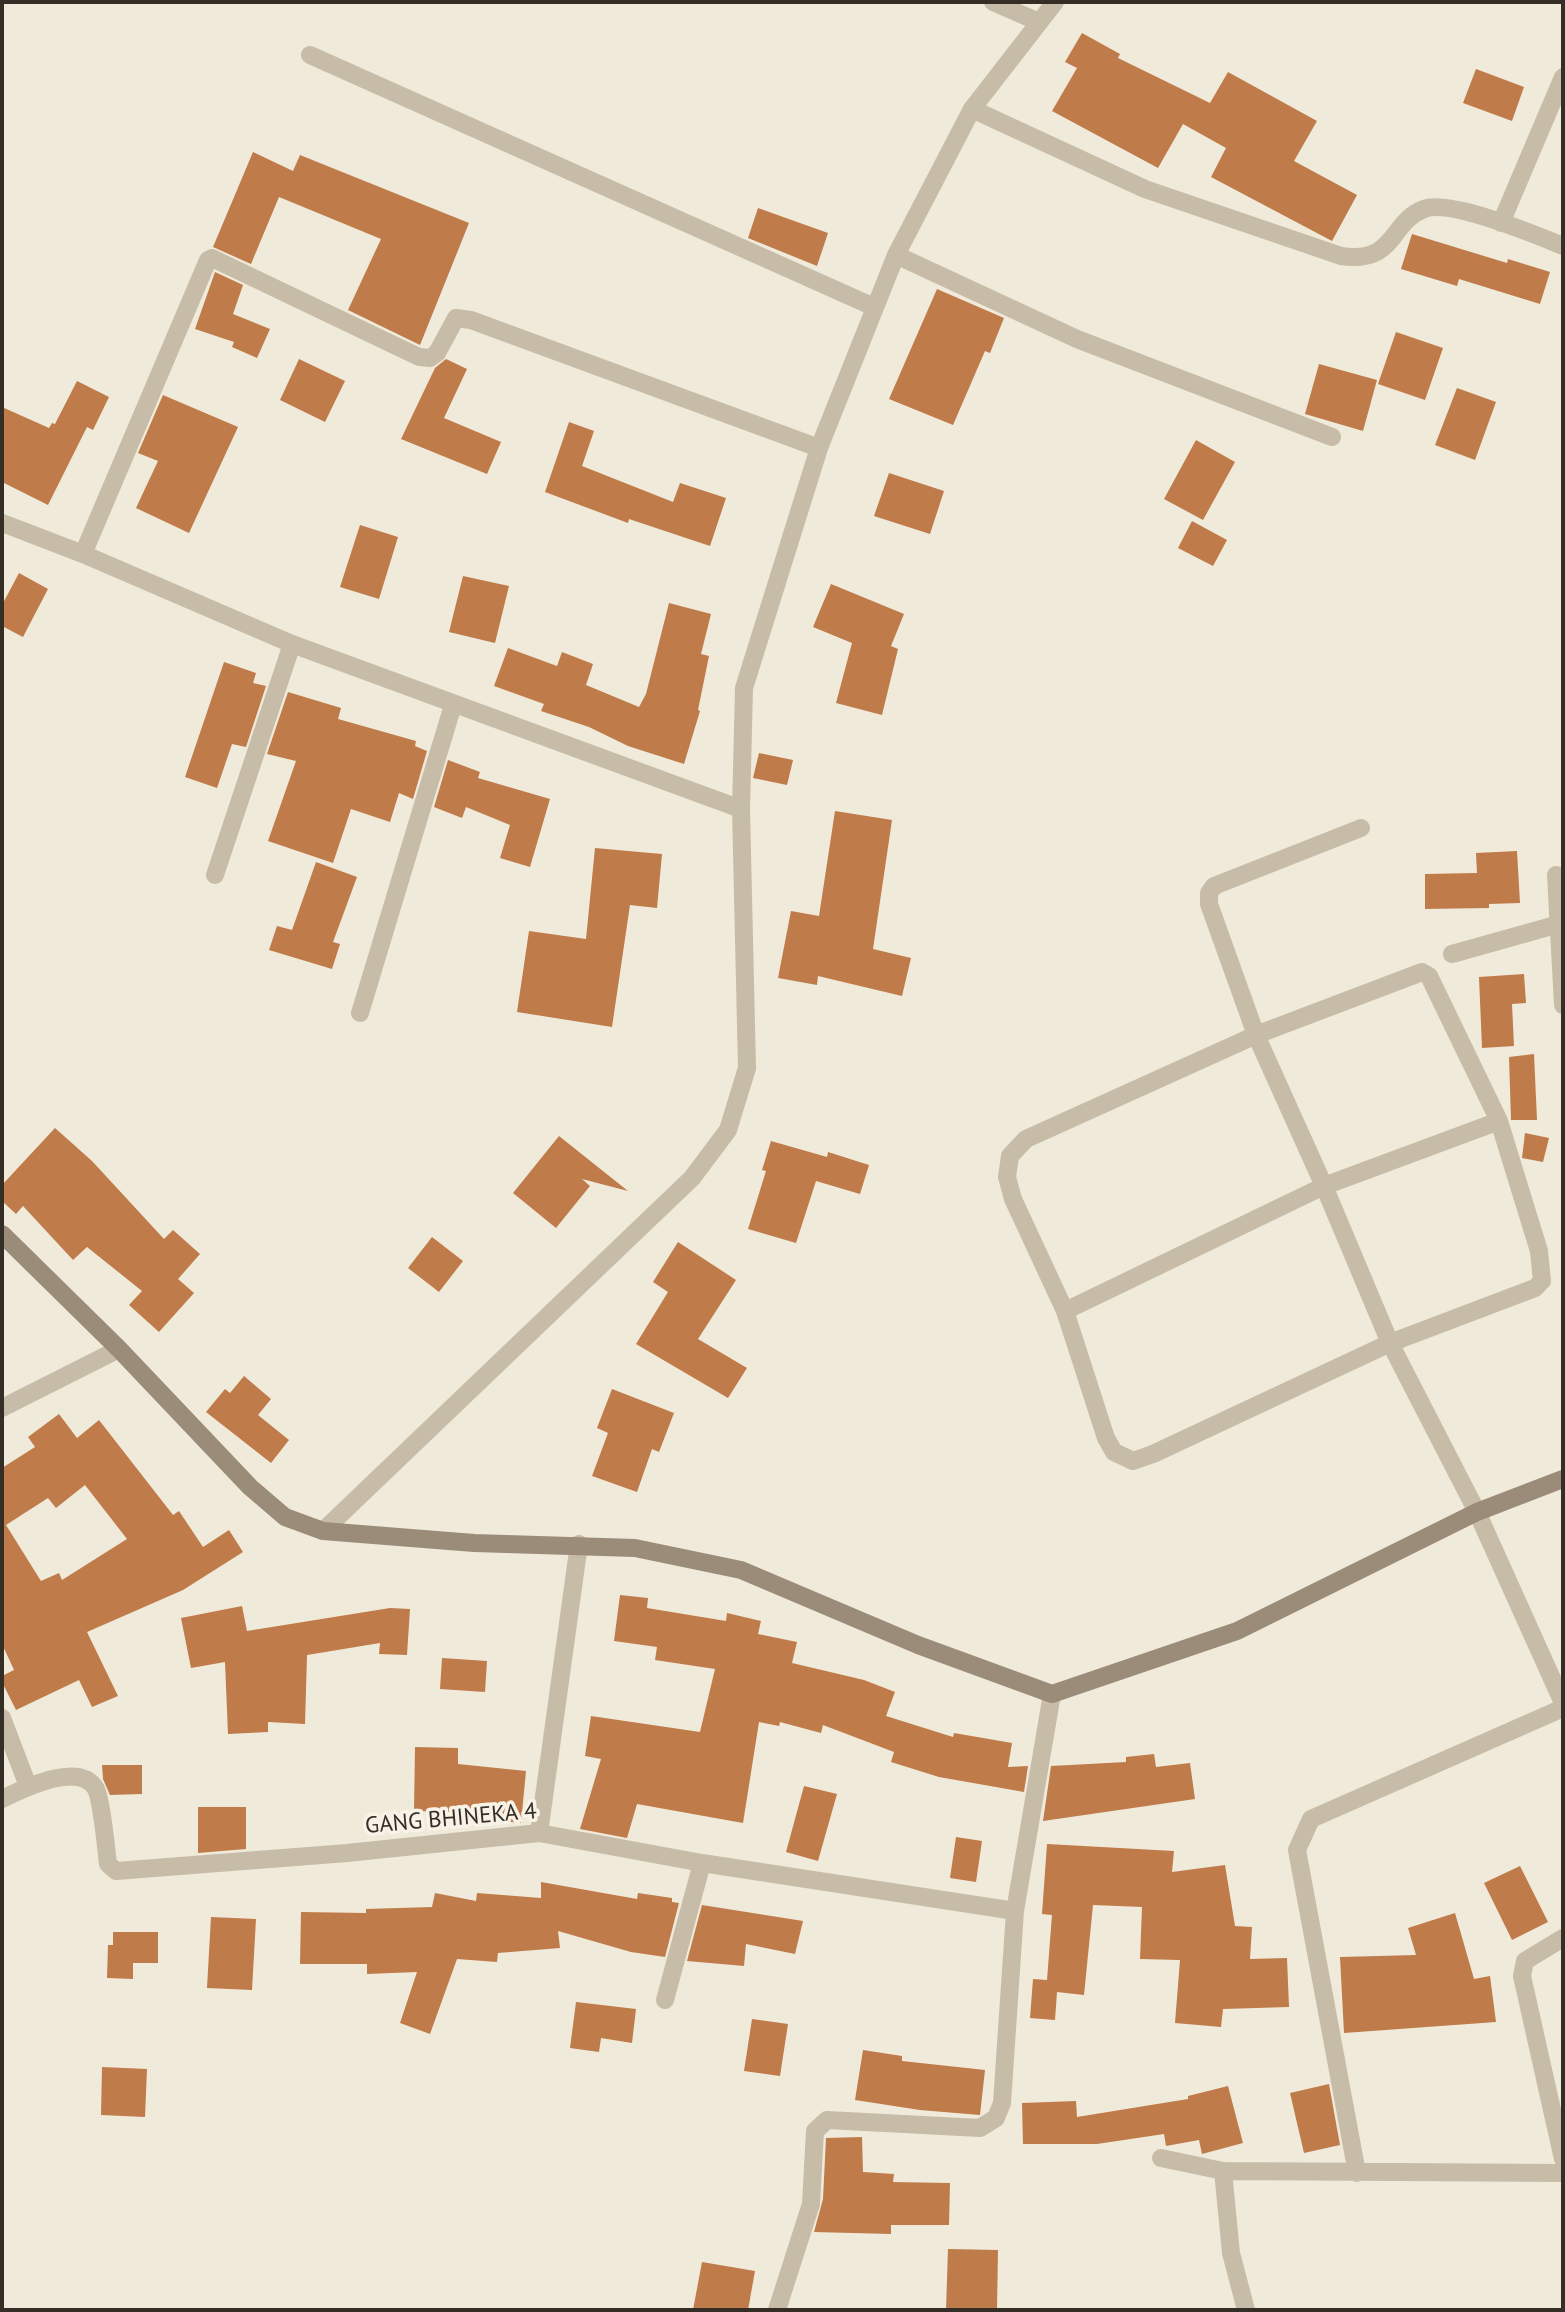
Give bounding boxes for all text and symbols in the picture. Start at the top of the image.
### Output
street label: GANG BHINEKA 4 [364,1798,538,1840]

